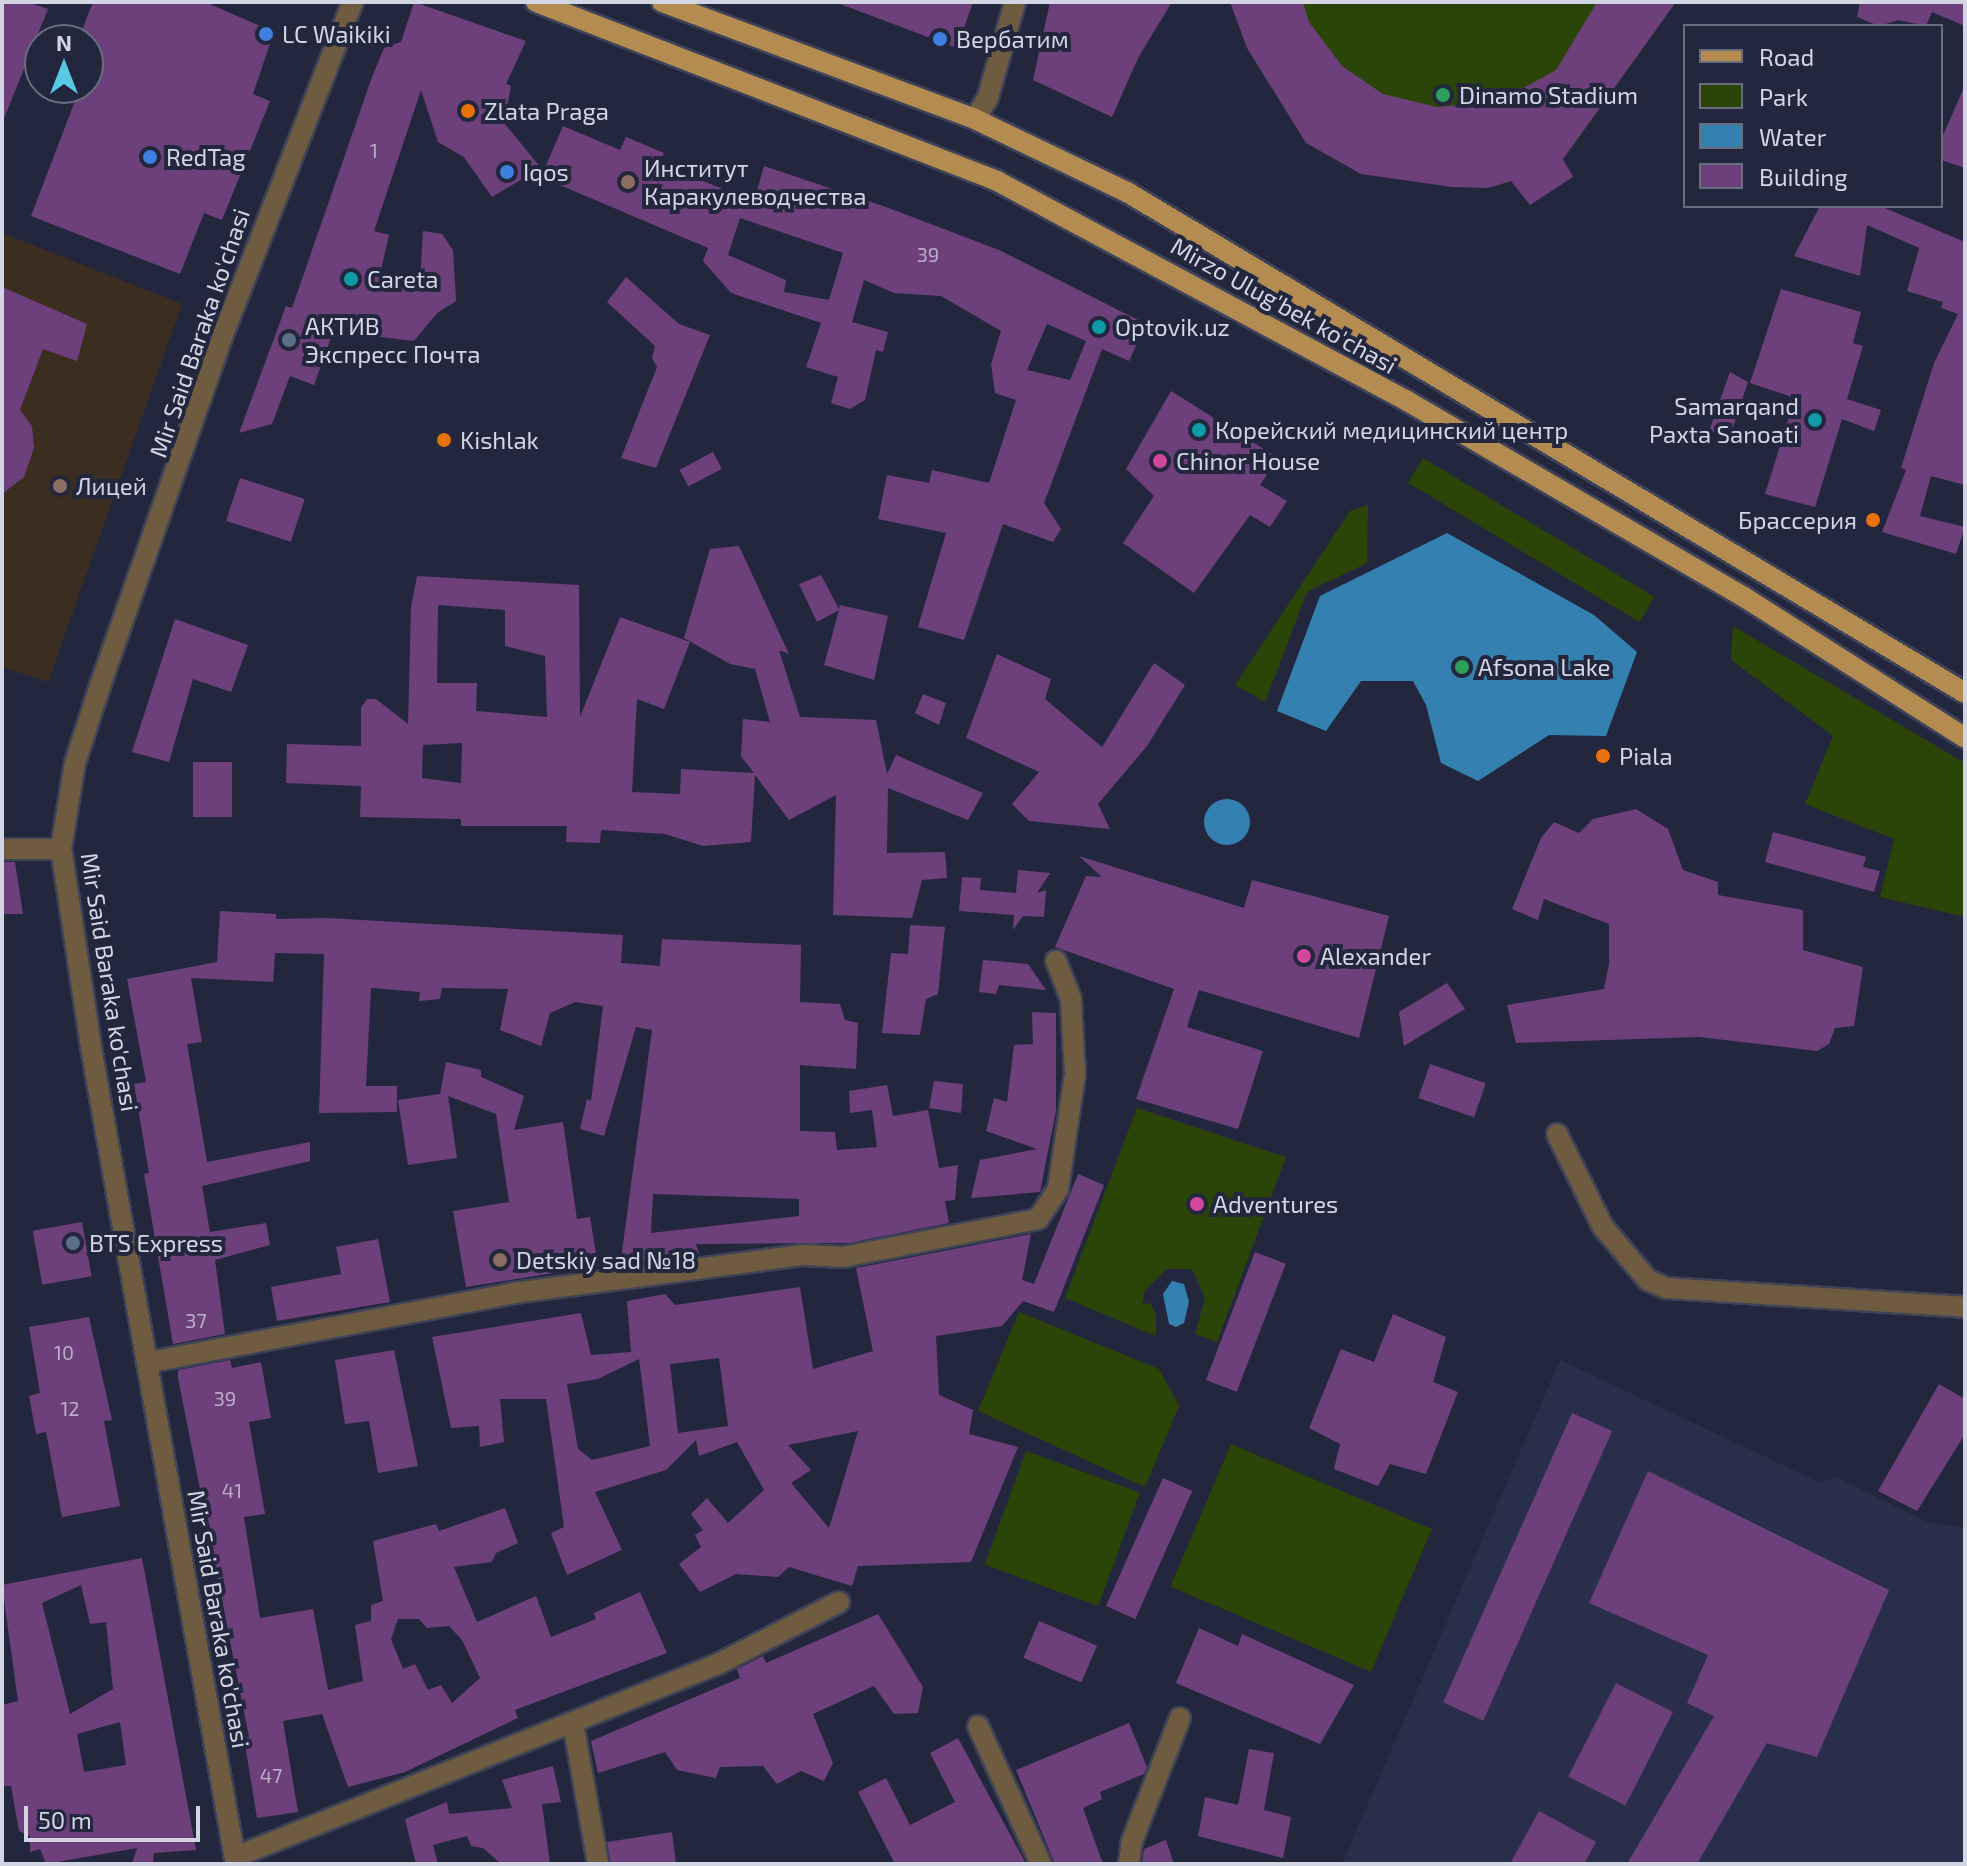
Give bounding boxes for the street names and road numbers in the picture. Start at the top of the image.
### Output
street label: Mir Said Baraka ko'chasi [143,204,255,462]
street label: Mirzo Ulug'bek ko'chasi [1166,231,1402,379]
street label: Mir Said Baraka ko'chasi [75,850,145,1114]
street label: Mir Said Baraka ko'chasi [182,1488,256,1750]

